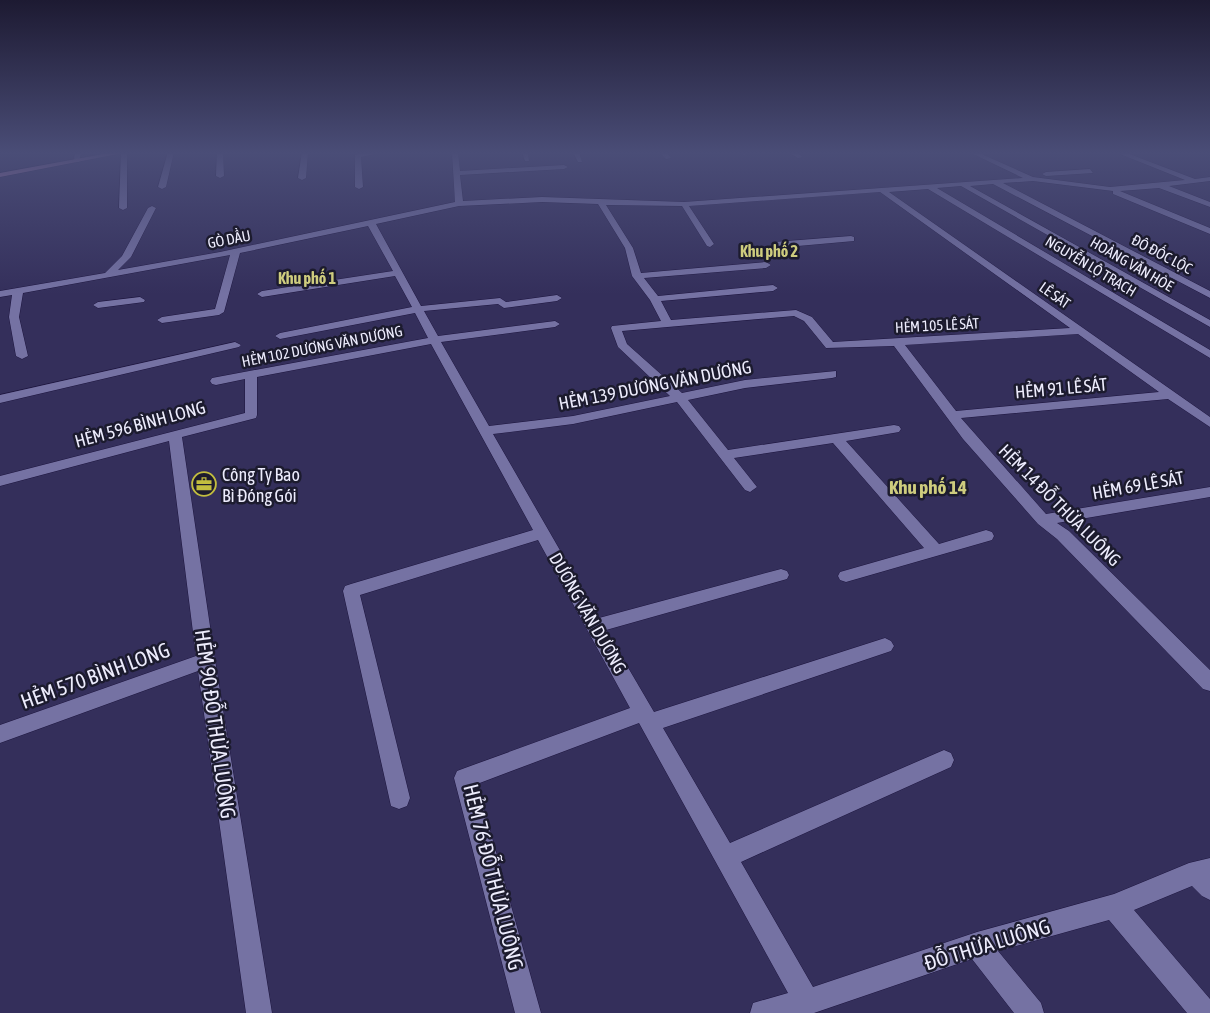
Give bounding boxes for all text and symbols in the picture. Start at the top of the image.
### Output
street label: GÒ DẦU [206,226,252,251]
street label: ĐÔ ĐỐC LỘC [1129,230,1196,277]
street label: NGUYỄN LỘ TRẠCH [1043,231,1140,300]
street label: HOÀNG VĂN HÒE [1088,233,1177,295]
district label: Khu phố 2 [740,241,798,260]
district label: Khu phố 1 [278,268,337,287]
street label: LÊ SÁT [1036,278,1074,312]
street label: HẺM 105 LÊ SÁT [894,314,980,336]
street label: HẺM 102 DƯƠNG VĂN DƯƠNG [240,322,404,370]
street label: HẺM 139 DƯƠNG VĂN DƯƠNG [557,356,753,414]
street label: HẺM 91 LÊ SÁT [1014,373,1108,402]
street label: HẺM 596 BÌNH LONG [72,396,208,452]
street label: HẺM 14 ĐỖ THỪA LUÔNG [995,438,1127,570]
place label: Công Ty Bao Bì Đóng Gói [222,464,300,506]
street label: HẺM 69 LÊ SÁT [1091,467,1186,503]
office icon: Công Ty Bao Bì Đóng Gói [191,471,217,497]
district label: Khu phố 14 [889,476,967,498]
street label: DƯƠNG VĂN DƯƠNG [545,549,631,677]
street label: HẺM 90 ĐỖ THỪA LUÔNG [191,628,242,820]
street label: HẺM 570 BÌNH LONG [17,637,173,713]
street label: HẺM 76 ĐỖ THỪA LUÔNG [459,781,530,973]
street label: ĐỖ THỪA LUÔNG [921,913,1053,975]

